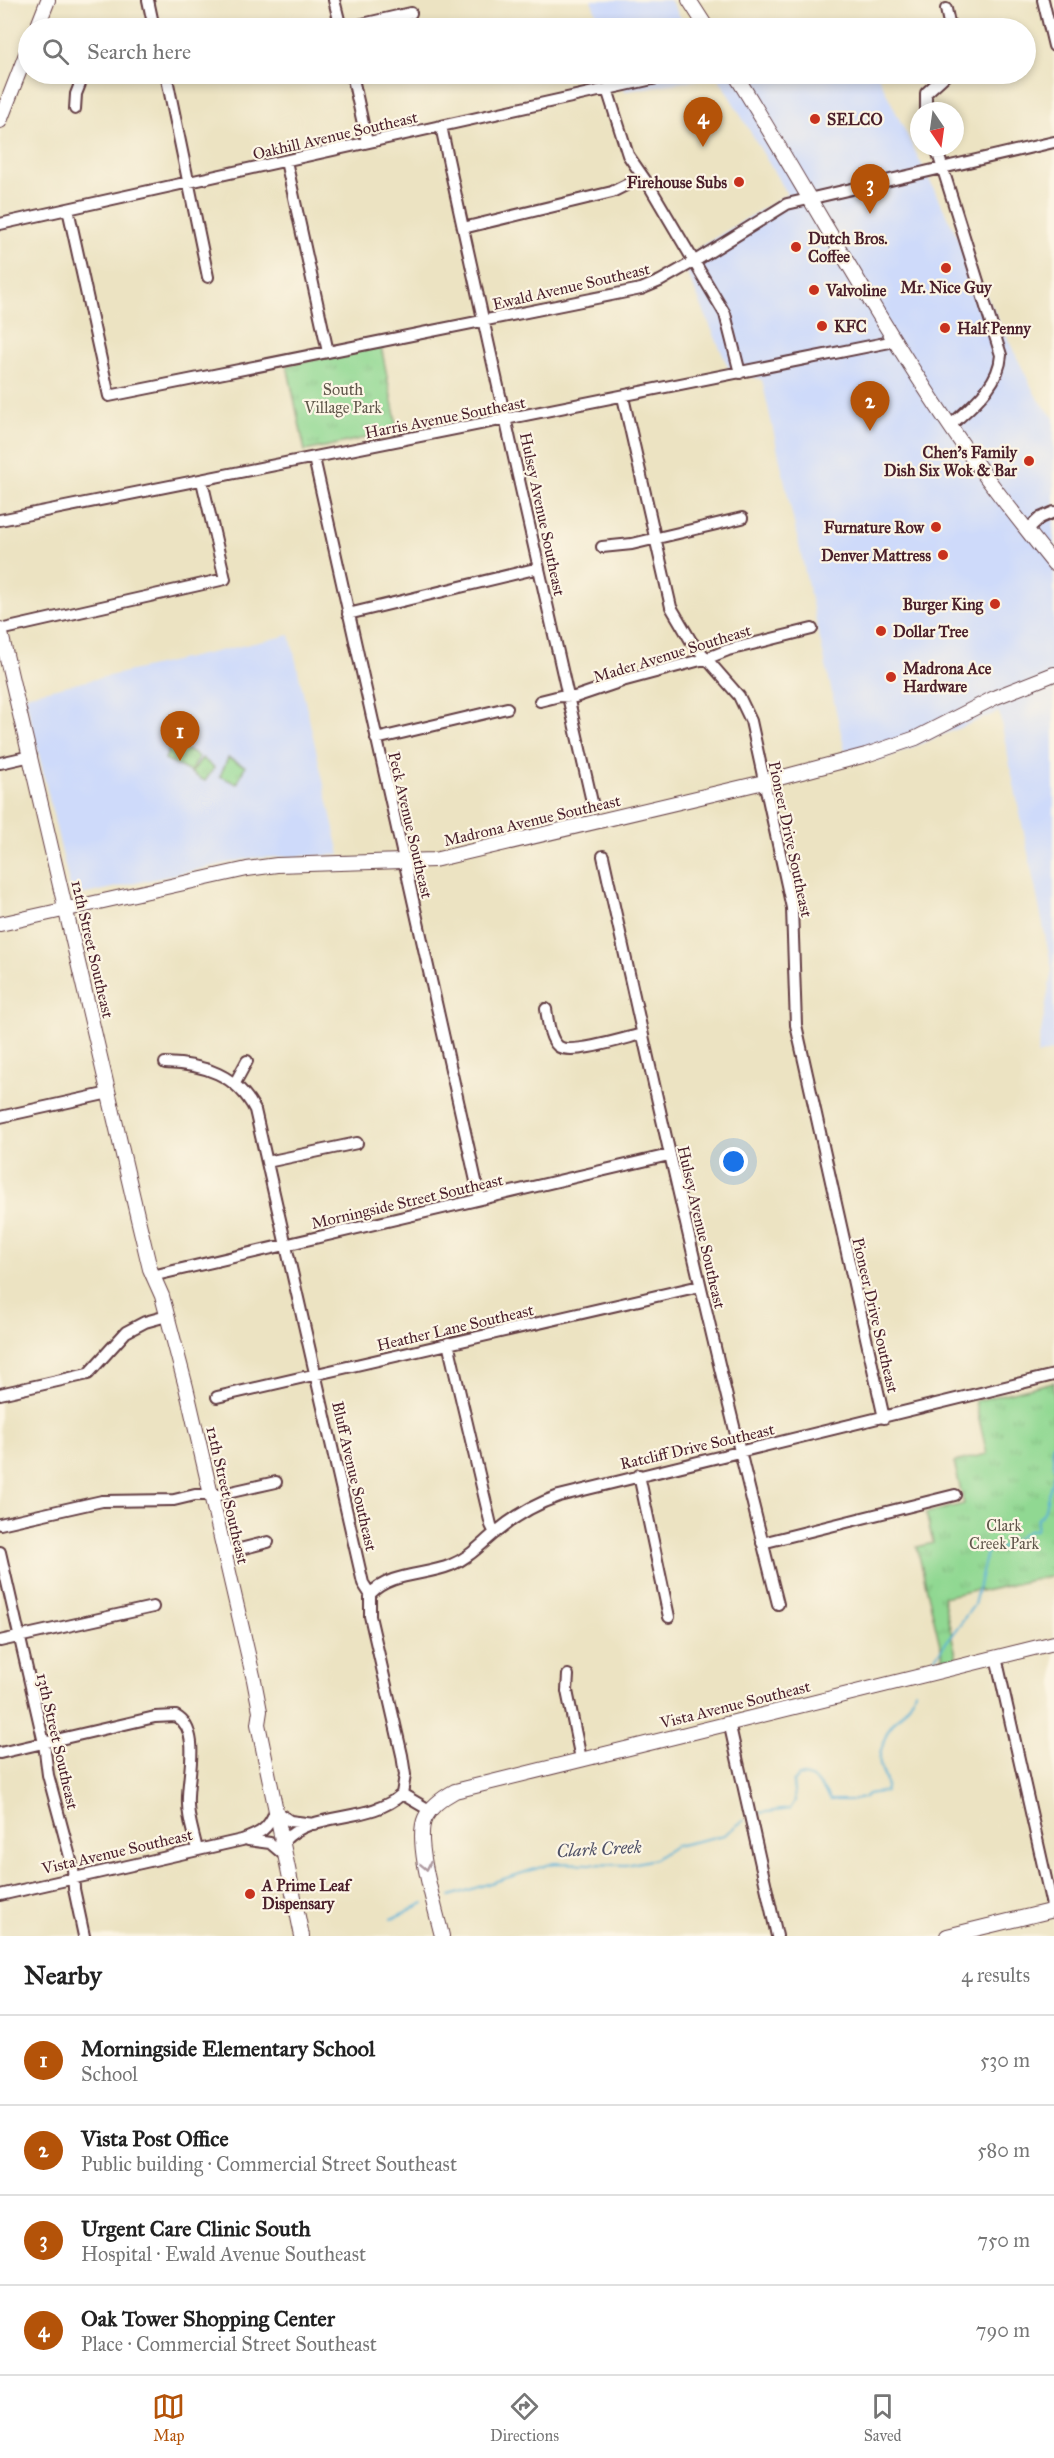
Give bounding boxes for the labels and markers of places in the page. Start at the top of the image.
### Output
pin: 4 [684,98,722,147]
place label: SELCO [827,110,883,129]
marker: SELCO [808,112,822,126]
pin: 3 [850,164,890,214]
place label: Firehouse Subs [627,173,727,192]
marker: Firehouse Subs [732,175,746,189]
place label: Dutch Bros. Coffee [808,229,888,266]
marker: Dutch Bros. Coffee [789,240,803,254]
marker: Mr. Nice Guy [939,261,953,275]
place label: Mr. Nice Guy [900,278,993,298]
place label: Valvoline [825,281,887,300]
marker: Valvoline [807,283,821,297]
place label: KFC [834,317,867,336]
marker: KFC [815,319,829,333]
place label: Half Penny [957,319,1032,339]
marker: Half Penny [938,321,952,335]
pin: 2 [850,382,890,431]
place label: Chen’s Family Dish Six Wok & Bar [884,443,1018,480]
marker: Chen’s Family Dish Six Wok & Bar [1022,454,1036,468]
place label: Furnature Row [824,518,925,537]
marker: Furnature Row [929,520,943,534]
place label: Denver Mattress [821,546,931,565]
marker: Denver Mattress [936,548,950,562]
place label: Burger King [902,595,984,615]
marker: Burger King [988,597,1002,611]
place label: Dollar Tree [893,622,969,641]
marker: Dollar Tree [874,624,888,638]
place label: Madrona Ace Hardware [903,659,992,696]
marker: Madrona Ace Hardware [884,670,898,684]
pin: 1 [160,712,200,761]
place label: A Prime Leaf Dispensary [261,1876,352,1914]
marker: A Prime Leaf Dispensary [243,1887,257,1901]

